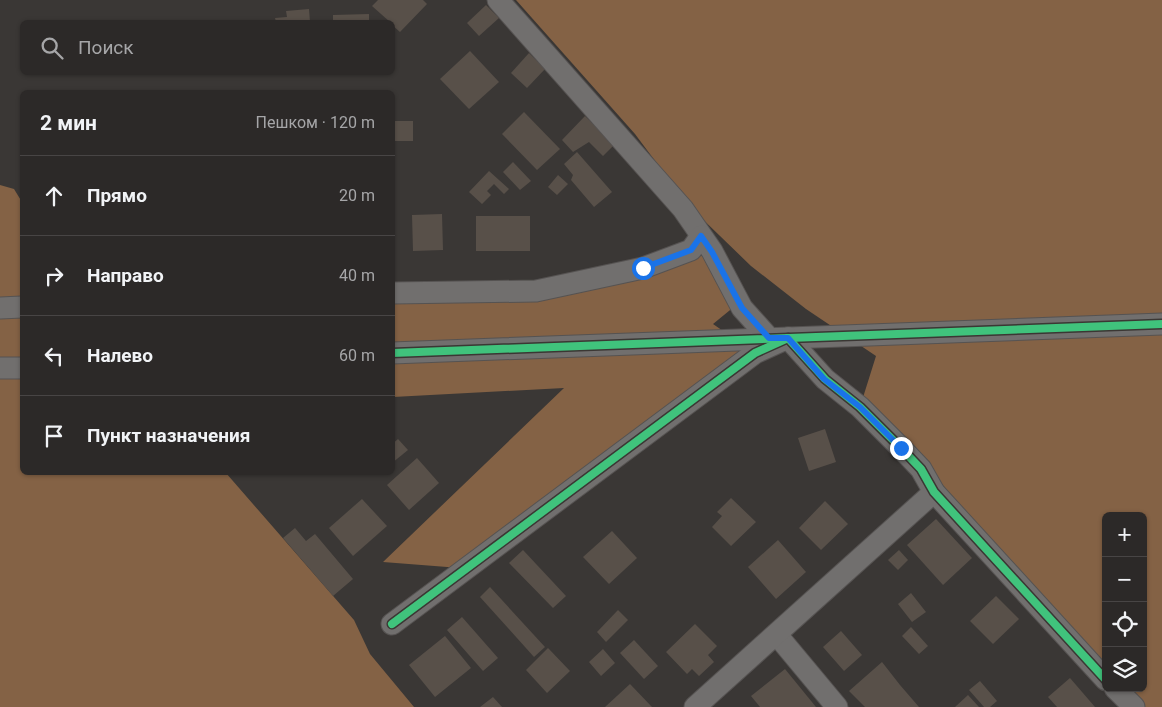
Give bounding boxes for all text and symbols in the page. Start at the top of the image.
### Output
search box [20,20,395,75]
icon: search [38,34,66,62]
text: Поиск [78,36,134,59]
text: 2 мин [40,111,97,135]
text: Пешком · 120 m [256,113,375,132]
icon: ahead [40,182,68,210]
text: Прямо [87,184,147,207]
text: 20 m [339,186,375,205]
route start [632,257,655,280]
icon: right [40,262,68,290]
text: Направо [87,264,164,287]
text: 40 m [339,266,375,285]
icon: left [40,342,68,370]
text: Налево [87,344,153,367]
text: 60 m [339,346,375,365]
icon: arrive [40,422,68,450]
text: Пункт назначения [87,424,250,447]
route end [890,437,913,460]
map controls [1102,512,1147,692]
button: + [1102,512,1147,557]
button: − [1102,557,1147,602]
button: locate [1102,602,1147,647]
button: layers [1102,647,1147,692]

